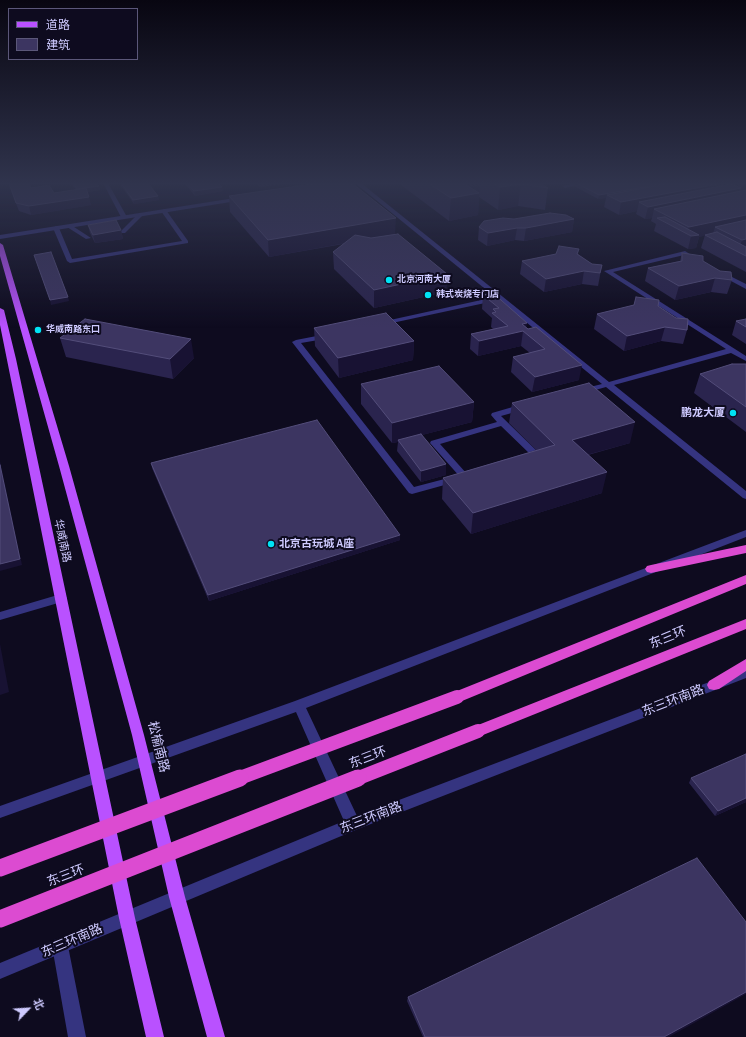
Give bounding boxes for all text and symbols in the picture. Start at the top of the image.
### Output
legend [8,8,138,60]
text: 道路 [46,17,70,33]
text: 建筑 [46,37,70,53]
marker: 北京河南大厦 [384,275,394,285]
place label: 北京河南大厦 [397,275,451,285]
marker: 韩式炭烧专门店 [423,290,433,300]
place label: 韩式炭烧专门店 [436,290,499,300]
marker: 华威南路东口 [33,325,43,335]
place label: 华威南路东口 [46,325,100,335]
place label: 鹏龙大厦 [681,406,725,420]
marker: 鹏龙大厦 [728,408,738,418]
street label: 华威南路 [51,518,73,564]
place label: 北京古玩城 A座 [279,537,354,551]
marker: 北京古玩城 A座 [266,539,276,549]
street label: 东三环 [647,623,689,653]
street label: 东三环南路 [640,682,706,720]
street label: 松榆南路 [144,720,172,774]
street label: 东三环 [347,744,389,772]
street label: 东三环南路 [338,799,404,837]
street label: 东三环 [45,862,87,890]
street label: 东三环南路 [39,921,105,961]
north arrow [8,989,48,1029]
text: 北 [30,996,48,1012]

